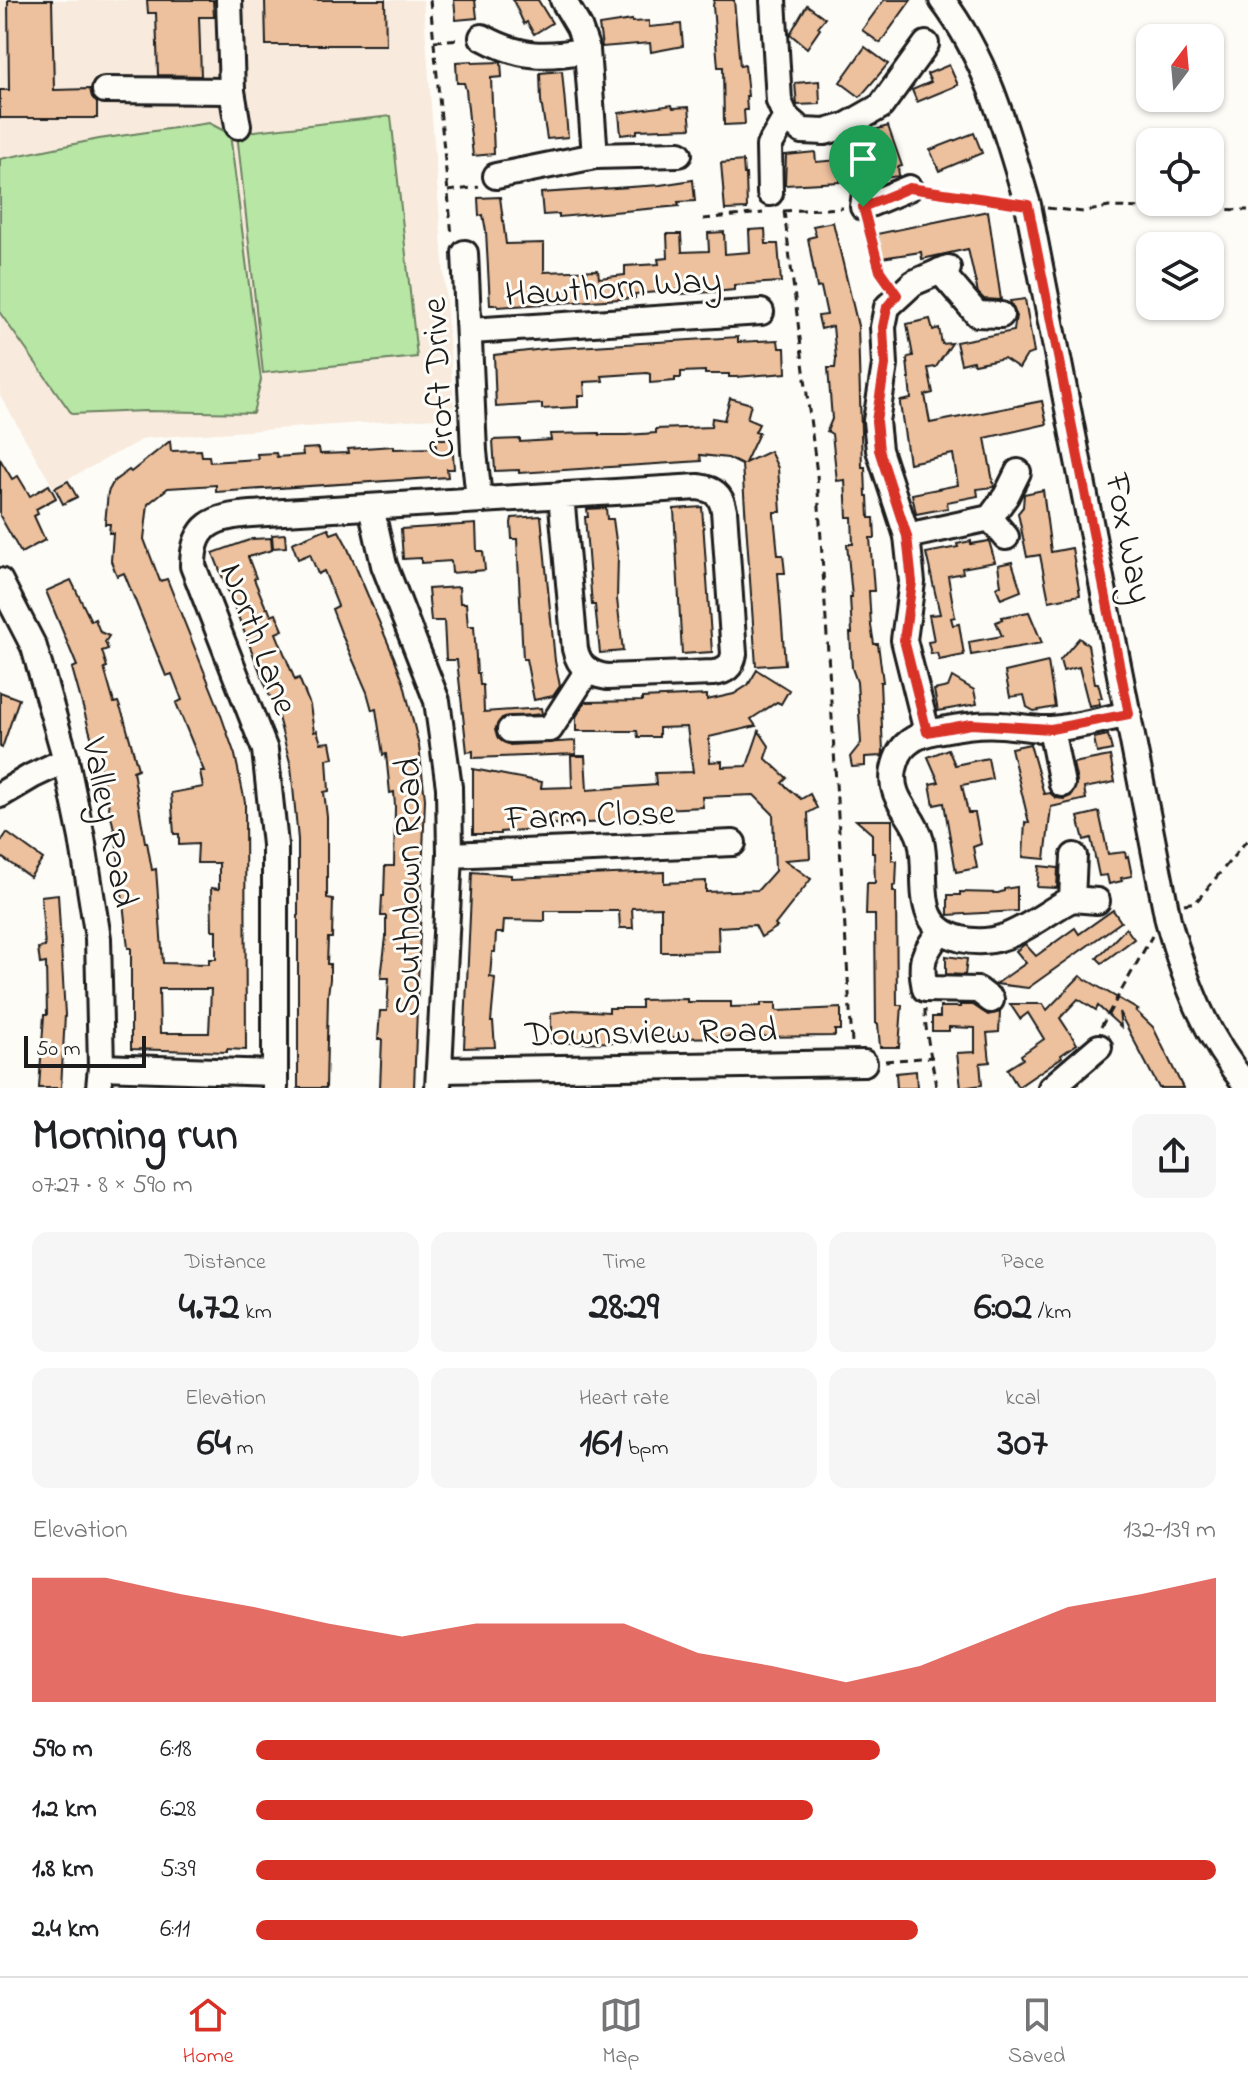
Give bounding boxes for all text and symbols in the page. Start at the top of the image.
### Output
north arrow [1136,24,1224,112]
map controls [1136,24,1224,320]
pin [829,125,897,207]
button: locate [1136,128,1224,216]
icon: arrive [841,137,885,181]
button: layers [1136,232,1224,320]
street label: Hawthorn Way [503,255,723,323]
street label: Croft Drive [410,295,471,460]
street label: Fox Way [1088,468,1165,608]
street label: North Lane [204,556,310,724]
street label: Valley Road [65,732,150,912]
street label: Southdown Road [384,757,437,1017]
street label: Farm Close [503,788,677,847]
street label: Downsview Road [524,1006,778,1063]
scale bar [24,1032,146,1068]
text: 50 m [36,1034,81,1066]
text: Morning run [32,1105,238,1169]
button: share [1132,1114,1216,1198]
text: 07:27 · 8 × 590 m [32,1167,193,1205]
text: Distance [185,1247,266,1279]
text: Time [602,1247,646,1279]
text: Pace [1001,1247,1044,1279]
text: 4.72 [179,1279,240,1338]
text: 28:29 [589,1279,659,1338]
text: 6:02 [974,1279,1032,1338]
text: km [240,1297,272,1329]
text: /km [1032,1297,1071,1329]
text: Elevation [185,1383,266,1415]
text: Heart rate [579,1383,669,1415]
text: kcal [1005,1383,1040,1415]
text: 64 [197,1415,231,1474]
text: 161 [579,1415,622,1474]
text: 307 [998,1415,1048,1474]
text: m [231,1433,254,1465]
text: bpm [622,1433,669,1465]
text: Elevation [32,1512,128,1550]
text: 132–139 m [1123,1512,1216,1550]
text: 590 m [32,1731,93,1769]
text: 6:18 [160,1731,192,1769]
text: 1.2 km [32,1791,97,1829]
text: 6:28 [160,1791,196,1829]
text: 1.8 km [32,1851,93,1889]
text: 5:39 [160,1851,196,1889]
text: 2.4 km [32,1911,99,1949]
text: 6:11 [160,1911,190,1949]
tab: Home [183,1993,234,2073]
tab: Map [599,1993,643,2073]
tab: Saved [1008,1993,1065,2073]

